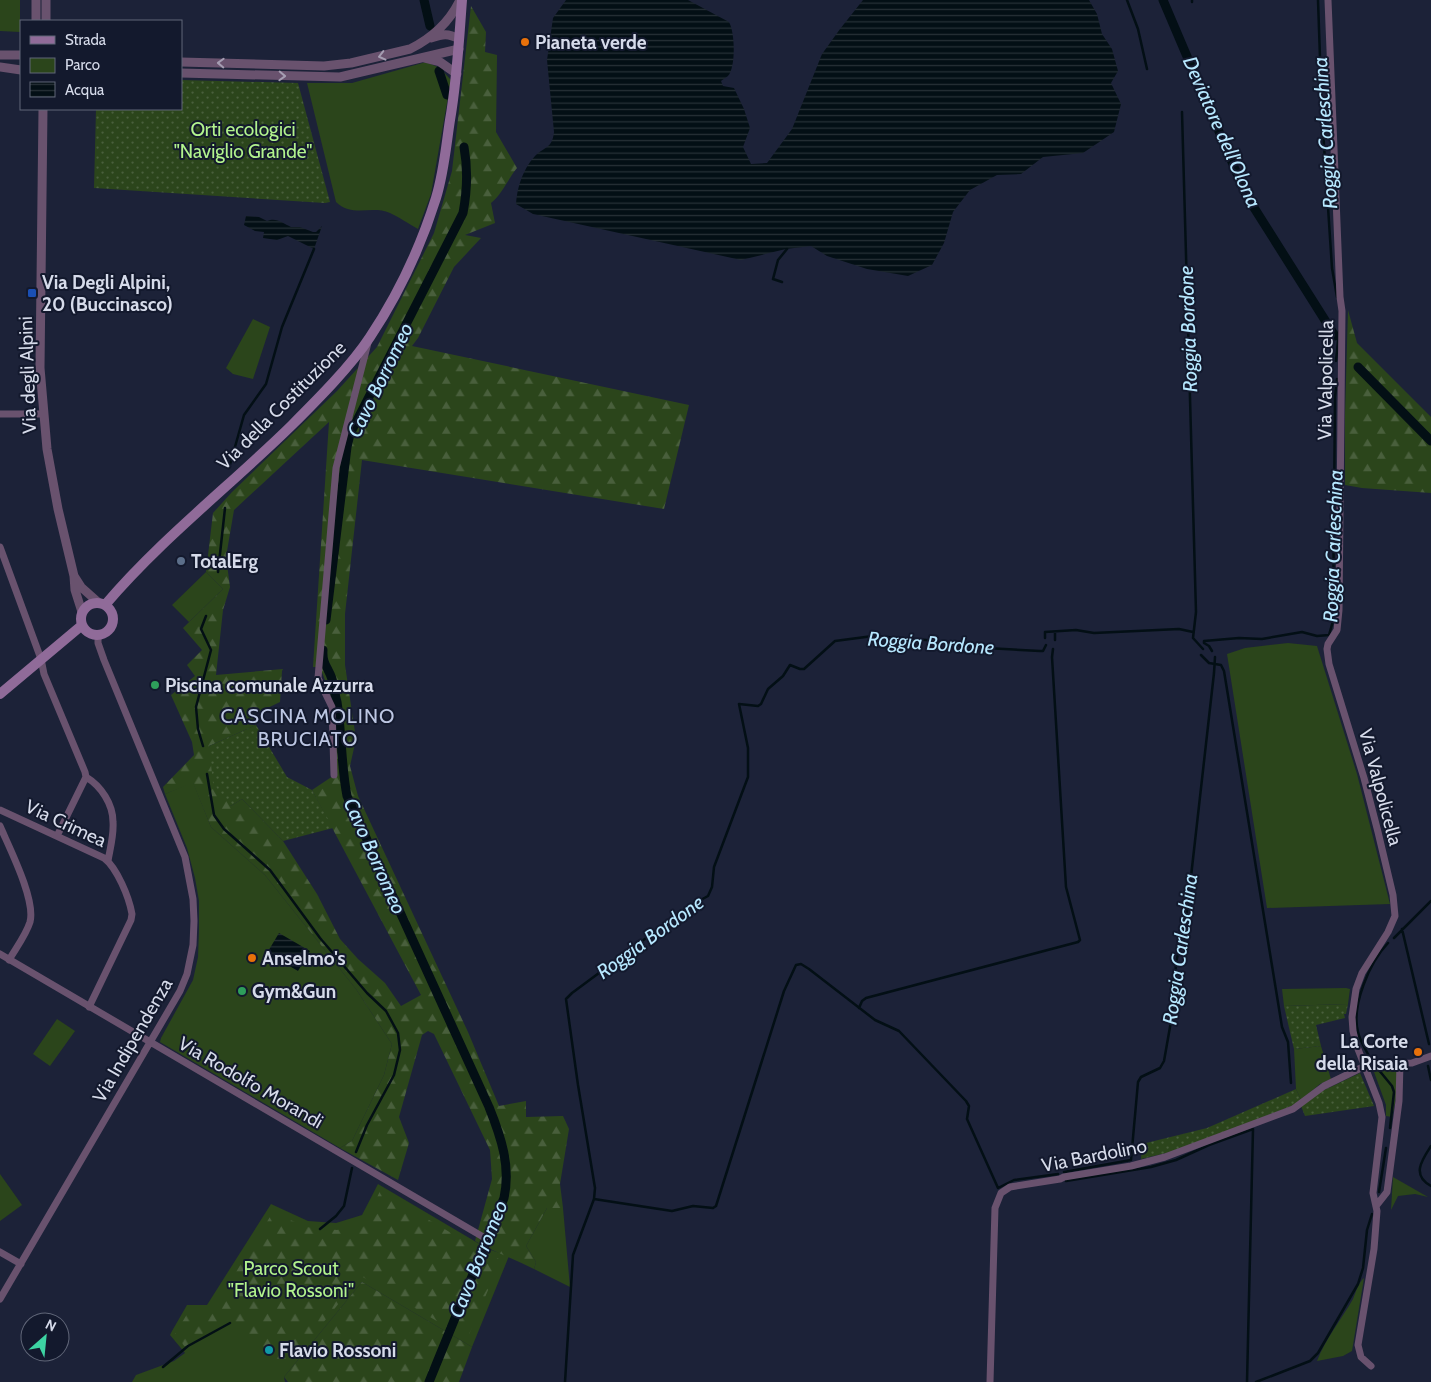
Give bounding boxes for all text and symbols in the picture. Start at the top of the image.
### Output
legend [20,20,182,110]
text: Strada [65,31,107,49]
place label: Pianeta verde [535,31,647,54]
marker: Pianeta verde [519,36,531,48]
one-way arrow [378,50,387,61]
water label: Deviatore dell'Olona [1178,52,1266,212]
text: Parco [65,56,100,74]
water label: Roggia Carleschina [1308,56,1342,210]
one-way arrow [217,58,224,68]
one-way arrow [279,70,287,81]
text: Acqua [65,81,105,99]
park label: Orti ecologici "Naviglio Grande" [174,118,312,163]
water label: Roggia Bordone [1174,265,1202,393]
place label: Via Degli Alpini, 20 (Buccinasco) [42,271,173,316]
marker: Via Degli Alpini, 20 (Buccinasco) [26,287,38,299]
street label: Via degli Alpini [14,316,41,434]
water label: Cavo Borromeo [342,319,418,441]
street label: Via Valpolicella [1313,320,1338,440]
street label: Via della Costituzione [212,336,351,475]
water label: Roggia Carleschina [1318,469,1348,623]
place label: TotalErg [191,550,258,573]
marker: TotalErg [175,555,187,567]
water label: Roggia Bordone [867,627,995,659]
place label: Piscina comunale Azzurra [165,674,374,697]
marker: Piscina comunale Azzurra [149,679,161,691]
district label: CASCINA MOLINO BRUCIATO [221,704,395,751]
street label: Via Valpolicella [1354,726,1407,848]
water label: Cavo Borromeo [339,794,411,918]
street label: Via Crimea [22,795,110,852]
water label: Roggia Carleschina [1158,872,1202,1026]
water label: Roggia Bordone [592,890,708,984]
place label: Anselmo's [262,947,345,970]
marker: Anselmo's [246,952,258,964]
street label: Via Indipendenza [88,974,177,1106]
place label: Gym&Gun [252,980,336,1003]
marker: Gym&Gun [236,985,248,997]
place label: La Corte della Risaia [1316,1030,1409,1075]
street label: Via Rodolfo Morandi [174,1032,327,1133]
marker: La Corte della Risaia [1412,1046,1424,1058]
street label: Via Bardolino [1040,1134,1149,1177]
water label: Cavo Borromeo [444,1197,512,1321]
park label: Parco Scout "Flavio Rossoni" [228,1257,354,1302]
north arrow [20,1312,70,1362]
text: N [42,1315,59,1336]
place label: Flavio Rossoni [279,1339,396,1362]
marker: Flavio Rossoni [263,1344,275,1356]

